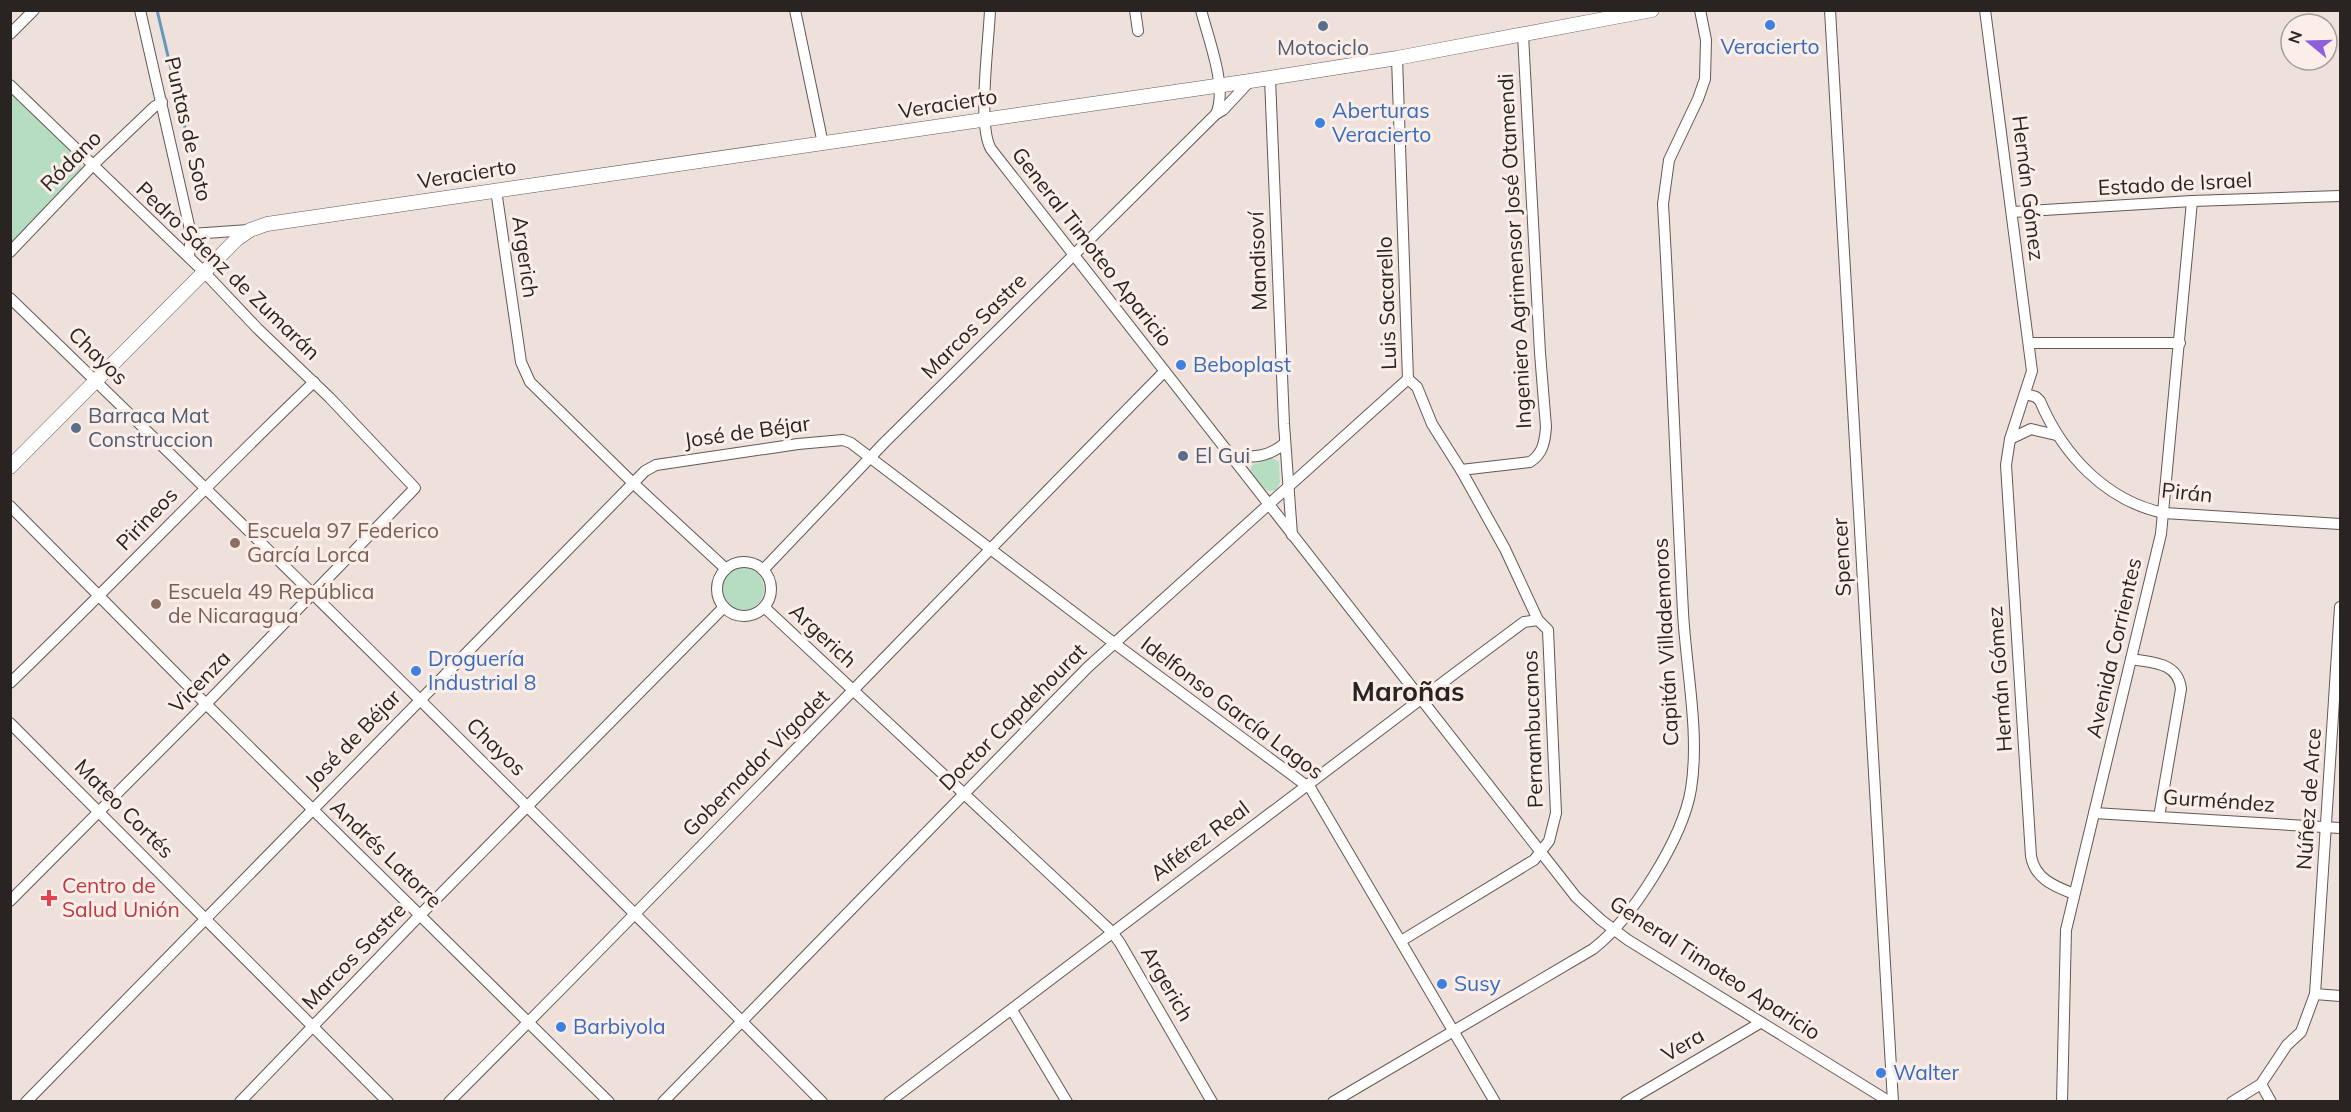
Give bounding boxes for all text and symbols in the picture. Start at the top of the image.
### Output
north arrow [2279,12,2339,72]
marker: Veracierto [1763,18,1777,32]
marker: Motociclo [1316,19,1330,33]
text: N [2283,28,2306,46]
place label: Veracierto [1720,33,1820,59]
place label: Motociclo [1277,34,1369,60]
street label: Puntas de Soto [160,54,218,204]
street label: Ingeniero Agrimensor José Otamendi [1492,73,1536,429]
street label: Veracierto [897,82,999,124]
place label: Aberturas Veracierto [1332,97,1431,147]
street label: Hernán Gómez [2007,114,2051,262]
marker: Aberturas Veracierto [1313,116,1327,130]
street label: Ródano [34,124,106,196]
street label: General Timoteo Aparicio [1007,141,1179,351]
street label: Veracierto [416,152,518,194]
street label: Estado de Israel [2097,166,2253,200]
street label: Pedro Sáenz de Zumarán [131,176,326,365]
street label: Mandisoví [1242,210,1272,311]
street label: Argerich [507,214,545,299]
street label: Luis Sacarello [1371,236,1401,370]
street label: Marcos Sastre [915,267,1031,383]
street label: Chayos [64,321,134,390]
place label: Beboplast [1193,351,1291,377]
marker: Beboplast [1174,358,1188,372]
place label: Barraca Mat Construccion [88,402,213,452]
street label: José de Béjar [682,409,812,453]
marker: Barraca Mat Construccion [69,421,83,435]
place label: El Gui [1195,442,1250,468]
marker: El Gui [1176,449,1190,463]
street label: Pirán [2160,476,2214,508]
street label: Pirineos [110,481,183,555]
place label: Escuela 97 Federico García Lorca [247,517,439,567]
street label: Spencer [1826,517,1856,597]
marker: Escuela 97 Federico García Lorca [228,536,242,550]
street label: Capitán Villademoros [1647,537,1683,747]
street label: Avenida Corrientes [2080,555,2146,740]
place label: Escuela 49 República de Nicaragua [168,578,374,628]
marker: Escuela 49 República de Nicaragua [149,597,163,611]
street label: Argerich [785,598,863,673]
street label: Hernán Gómez [1981,605,2017,753]
street label: Idelfonso García Lagos [1136,630,1329,784]
street label: Doctor Capdehourat [933,637,1091,795]
street label: Vicenza [163,645,235,718]
place label: Droguería Industrial 8 [428,645,536,695]
street label: Pernambucanos [1516,650,1548,808]
marker: Droguería Industrial 8 [409,664,423,678]
district label: Maroñas [1351,674,1465,708]
street label: José de Béjar [299,683,406,793]
street label: Gobernador Vigodet [676,683,834,841]
street label: Chayos [462,712,532,781]
street label: Núñez de Arce [2290,727,2326,871]
street label: Mateo Cortés [70,753,180,863]
street label: Gurméndez [2162,783,2276,817]
street label: Andrés Latorre [326,794,448,913]
street label: Alférez Real [1145,795,1254,886]
place label: Centro de Salud Unión [62,872,180,922]
marker: Centro de Salud Unión [40,889,58,907]
street label: General Timoteo Aparicio [1605,889,1826,1045]
street label: Marcos Sastre [296,896,411,1014]
street label: Argerich [1136,941,1200,1026]
place label: Susy [1454,970,1501,996]
marker: Susy [1435,977,1449,991]
place label: Barbiyola [573,1013,666,1039]
marker: Barbiyola [554,1020,568,1034]
street label: Vera [1657,1022,1708,1067]
place label: Walter [1893,1059,1959,1085]
marker: Walter [1874,1066,1888,1080]

